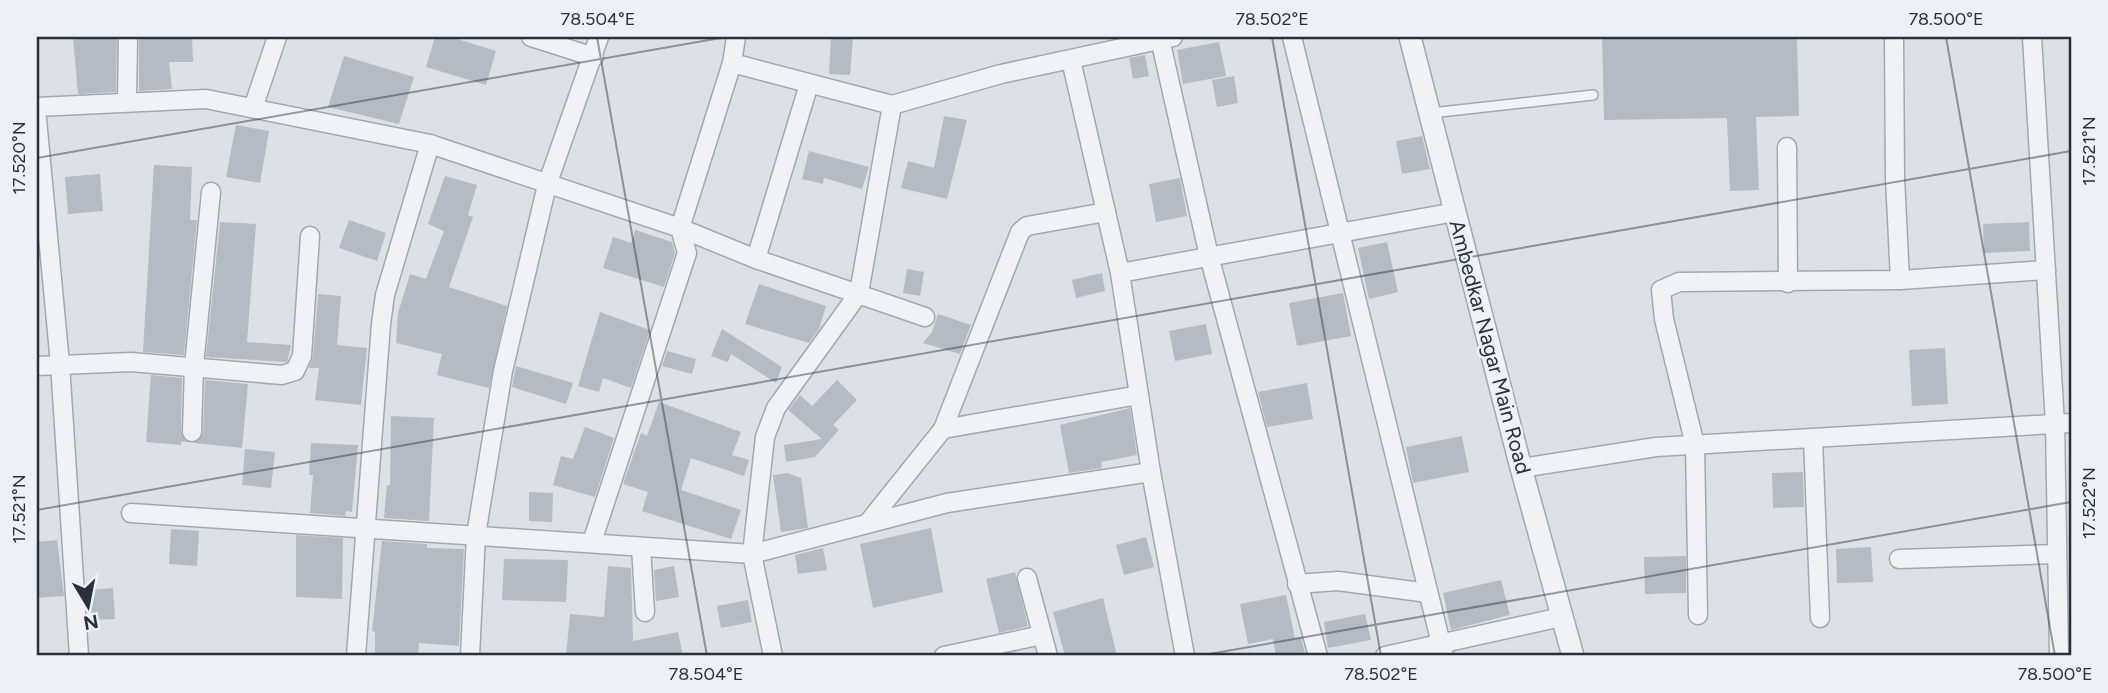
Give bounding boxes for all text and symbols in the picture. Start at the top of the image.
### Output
text: 78.504°E [561,8,635,30]
text: 78.502°E [1235,8,1309,30]
text: 78.500°E [1908,8,1984,30]
text: 17.521°N [2078,116,2100,186]
text: 17.520°N [8,121,30,195]
street label: Ambedkar Nagar Main Road [1445,217,1536,477]
text: 17.522°N [2078,467,2100,539]
text: 17.521°N [8,474,30,544]
north arrow [52,570,122,640]
text: N [82,610,100,635]
text: 78.504°E [669,663,743,685]
text: 78.502°E [1344,663,1418,685]
text: 78.500°E [2017,663,2093,685]

